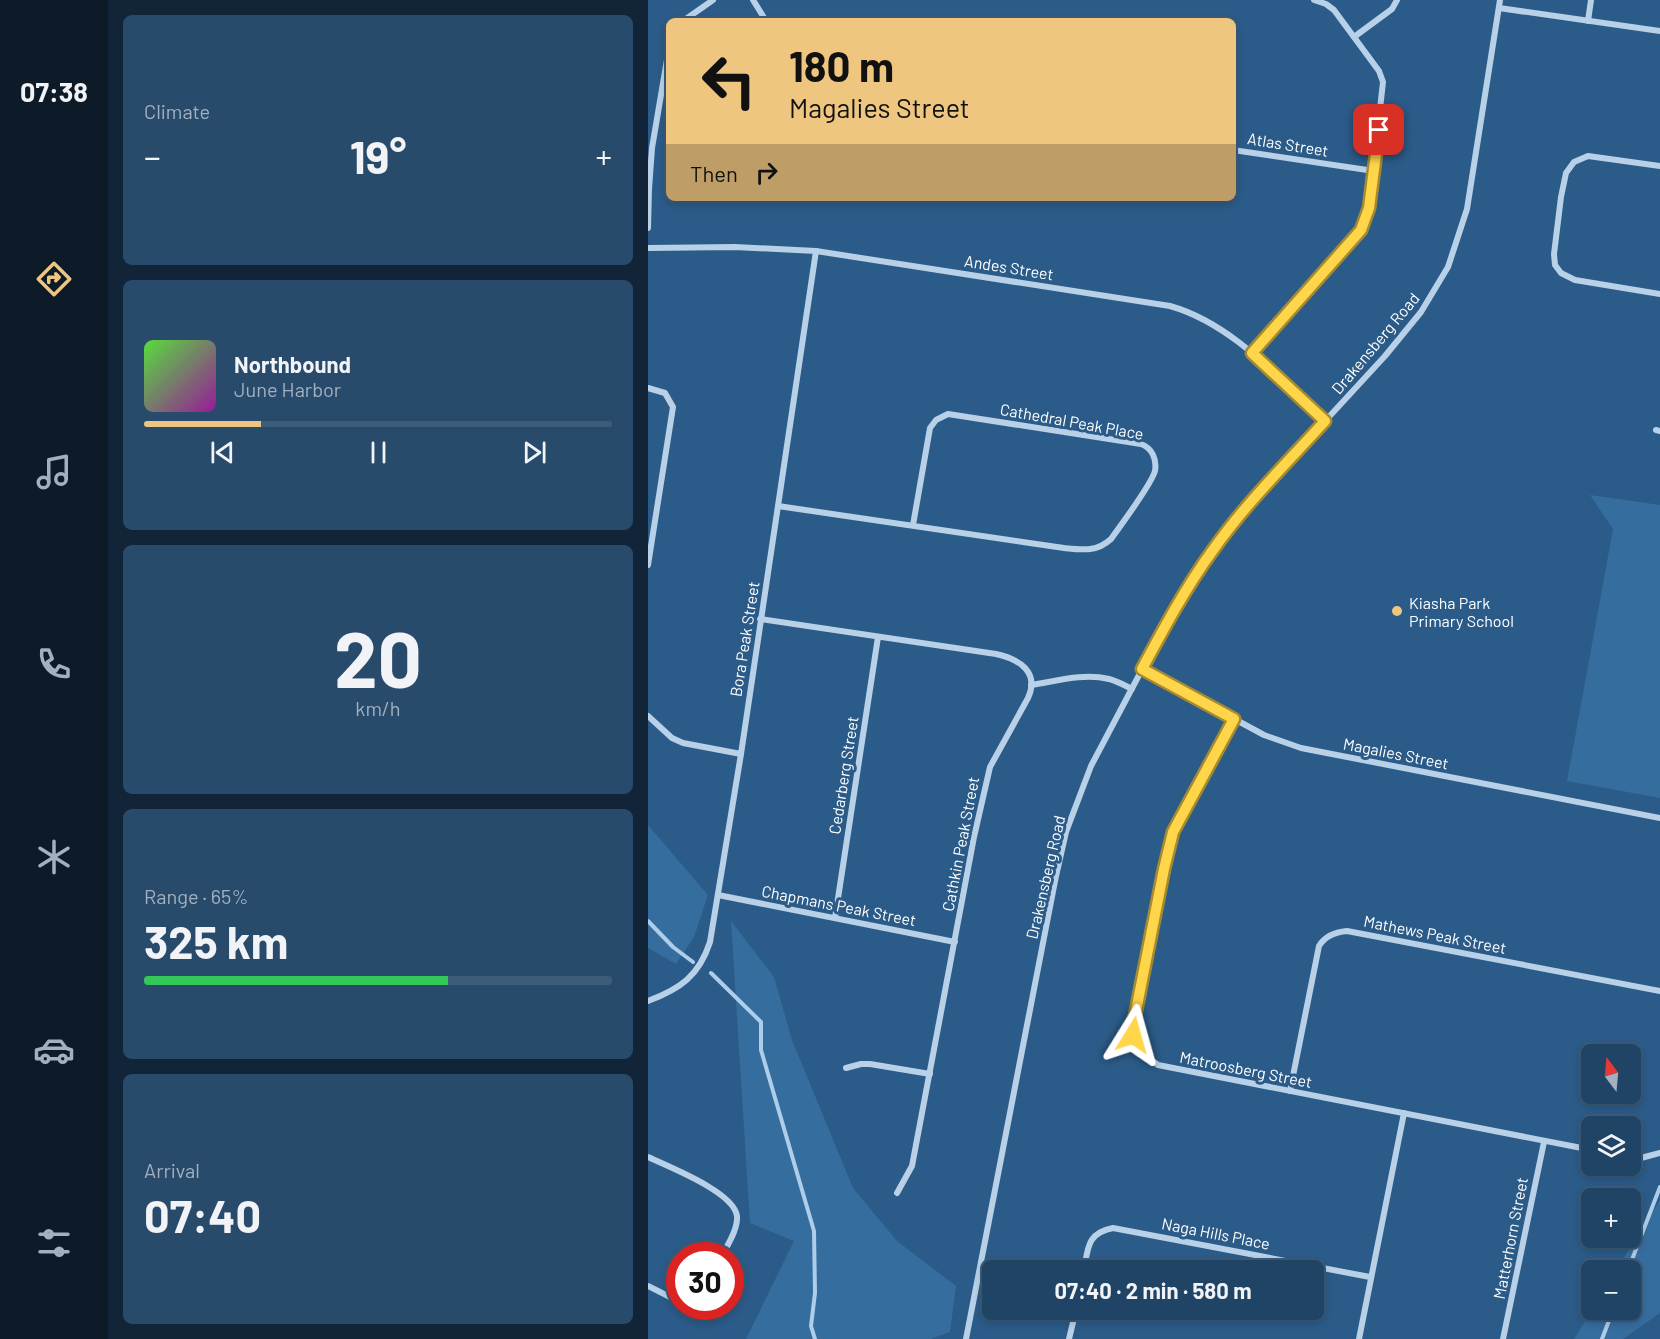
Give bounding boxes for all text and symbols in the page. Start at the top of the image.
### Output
text: 180 m [789,40,894,90]
icon: left [690,42,768,120]
text: 07:38 [20,75,88,107]
text: Magalies Street [789,91,970,123]
text: Climate [144,99,210,123]
pin [1353,104,1404,155]
icon: arrive [1362,113,1395,146]
street label: Atlas Street [1246,128,1330,160]
text: 19° [350,129,406,183]
text: − [144,136,161,176]
text: + [596,136,612,176]
icon: right [750,156,783,189]
text: Then [690,160,738,186]
street label: Andes Street [963,251,1055,283]
icon: directions [33,258,75,300]
street label: Drakensberg Road [1327,289,1423,397]
text: Northbound [234,351,351,377]
text: June Harbor [234,377,341,401]
street label: Cathedral Peak Place [999,399,1145,443]
icon: previous [206,436,239,469]
icon: pause [362,436,395,469]
icon: next [518,436,551,469]
icon: music [33,451,75,493]
street label: Bora Peak Street [725,580,763,698]
place label: Kiasha Park Primary School [1409,593,1514,630]
marker: Kiasha Park Primary School [1390,604,1404,618]
text: 20 [334,610,422,704]
icon: phone [33,643,75,685]
text: km/h [355,696,401,720]
street label: Cedarberg Street [824,715,862,835]
street label: Magalies Street [1342,733,1450,773]
street label: Cathkin Peak Street [938,775,982,913]
street label: Drakensberg Road [1022,813,1068,941]
icon: climate [33,836,75,878]
street label: Chapmans Peak Street [760,881,918,929]
text: Range · 65% [144,884,248,908]
street label: Mathews Peak Street [1362,911,1508,957]
text: 325 km [144,914,288,968]
position arrow [1101,1003,1165,1067]
icon: car [33,1029,75,1071]
north arrow [1581,1044,1641,1104]
map controls [1581,1044,1641,1320]
street label: Matroosberg Street [1178,1047,1314,1091]
button: layers [1581,1116,1641,1176]
text: Arrival [144,1158,200,1182]
street label: Matterhorn Street [1489,1175,1531,1301]
text: 07:40 [144,1188,261,1242]
button: + [1581,1188,1641,1248]
street label: Naga Hills Place [1160,1213,1272,1253]
icon: filters [33,1222,75,1264]
speed limit sign: 30 [666,1242,744,1320]
button: − [1581,1260,1641,1320]
text: 07:40 · 2 min · 580 m [1054,1277,1252,1303]

